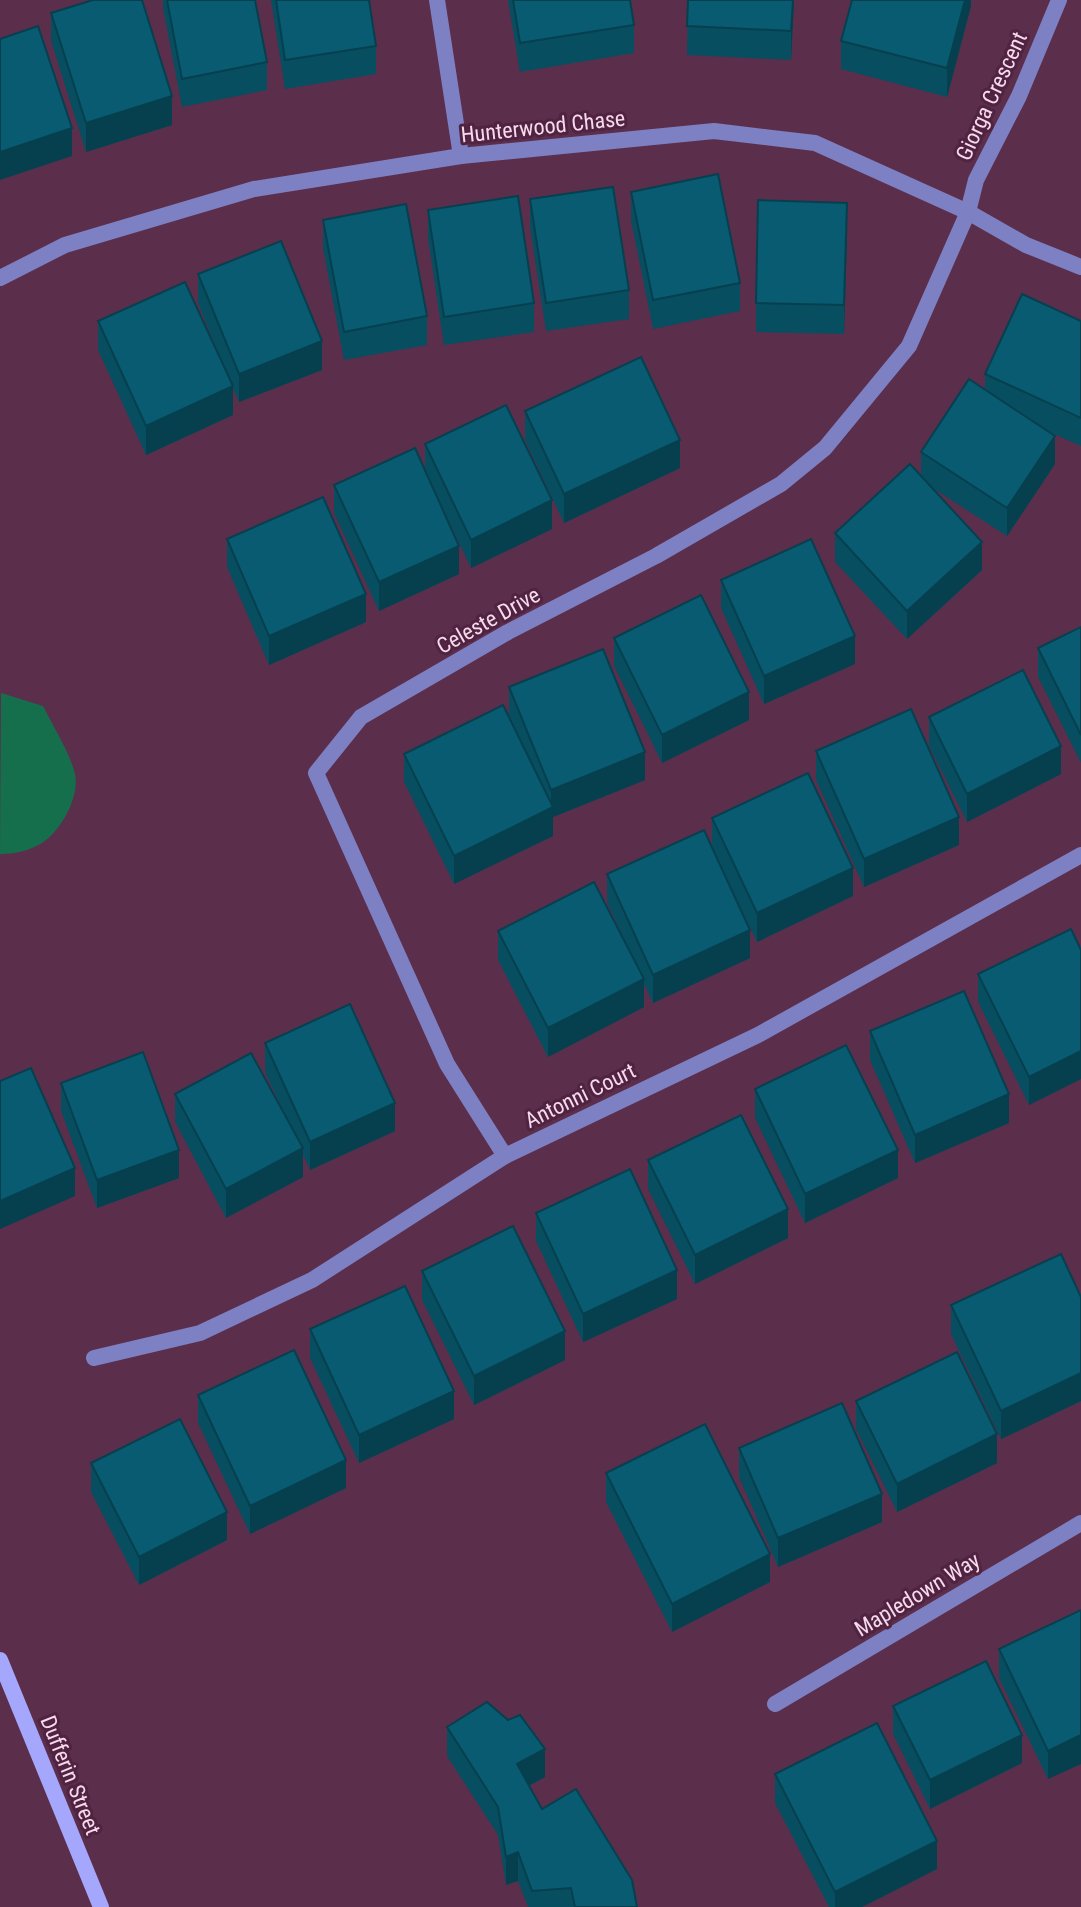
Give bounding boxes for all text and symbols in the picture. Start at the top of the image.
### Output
street label: Giorga Crescent [951,28,1032,164]
street label: Hunterwood Chase [460,105,626,148]
street label: Celeste Drive [432,582,544,659]
street label: Antonni Court [521,1058,640,1133]
street label: Mapledown Way [850,1547,984,1642]
street label: Dufferin Street [35,1712,106,1838]

